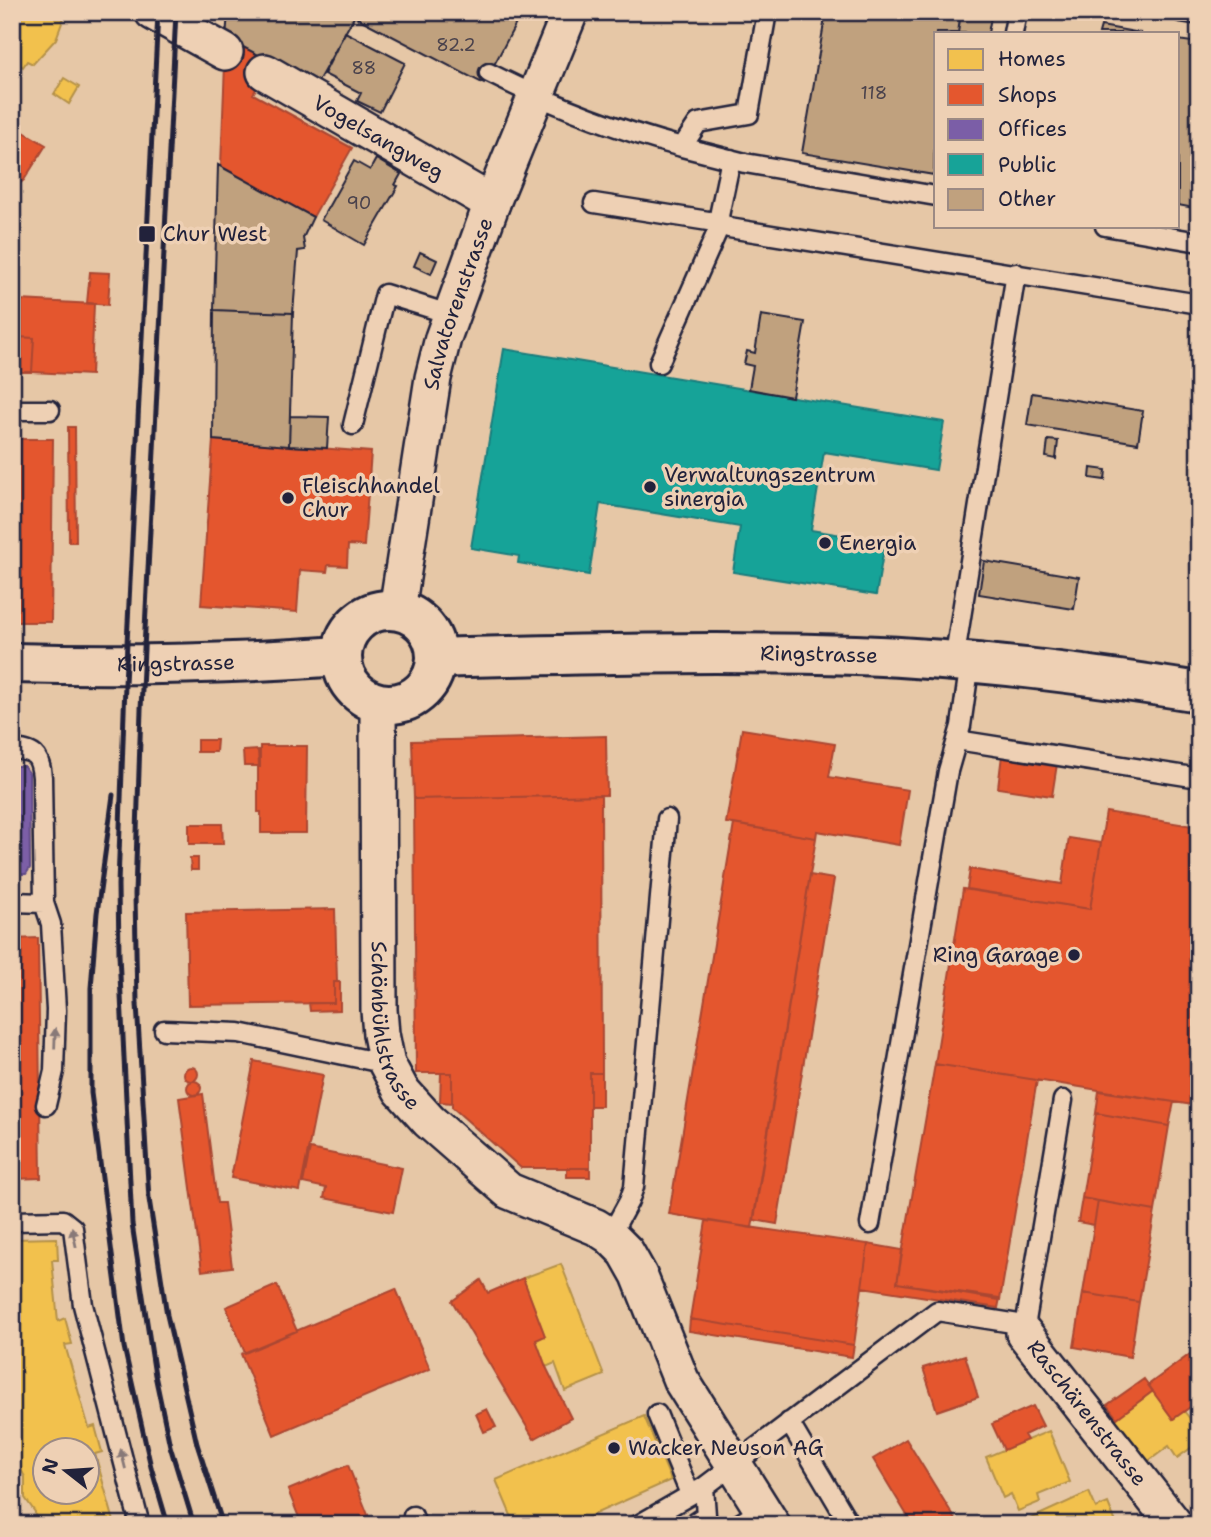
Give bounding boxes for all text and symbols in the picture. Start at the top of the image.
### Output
legend [934,32,1180,228]
house number: 82.2 [436,33,476,57]
text: Homes [998,45,1066,73]
house number: 88 [352,56,376,80]
house number: 118 [861,81,887,105]
text: Shops [998,81,1057,109]
street label: Vogelsangweg [308,89,449,186]
text: Offices [998,115,1067,143]
text: Public [998,151,1057,179]
text: Other [998,185,1056,213]
house number: 90 [347,191,371,215]
street label: Salvatorenstrasse [417,214,500,392]
place label: Chur West [163,220,268,248]
marker: Chur West [137,224,157,244]
place label: Verwaltungszentrum sinergia [664,461,876,513]
place label: Fleischhandel Chur [302,472,440,524]
marker: Verwaltungszentrum sinergia [642,479,658,495]
marker: Fleischhandel Chur [280,490,296,506]
place label: Energia [839,529,916,557]
marker: Energia [817,535,833,551]
street label: Ringstrasse [760,639,878,670]
street label: Ringstrasse [117,648,235,678]
street label: Schönbühlstrasse [365,941,427,1116]
place label: Ring Garage [933,941,1060,969]
marker: Ring Garage [1066,947,1082,963]
one-way arrow [50,1027,61,1049]
one-way arrow [68,1226,79,1248]
street label: Raschärenstrasse [1021,1334,1153,1492]
place label: Wacker Neuson AG [628,1434,824,1462]
north arrow [32,1436,102,1506]
marker: Wacker Neuson AG [606,1440,622,1456]
one-way arrow [117,1448,128,1470]
text: N [36,1455,64,1477]

